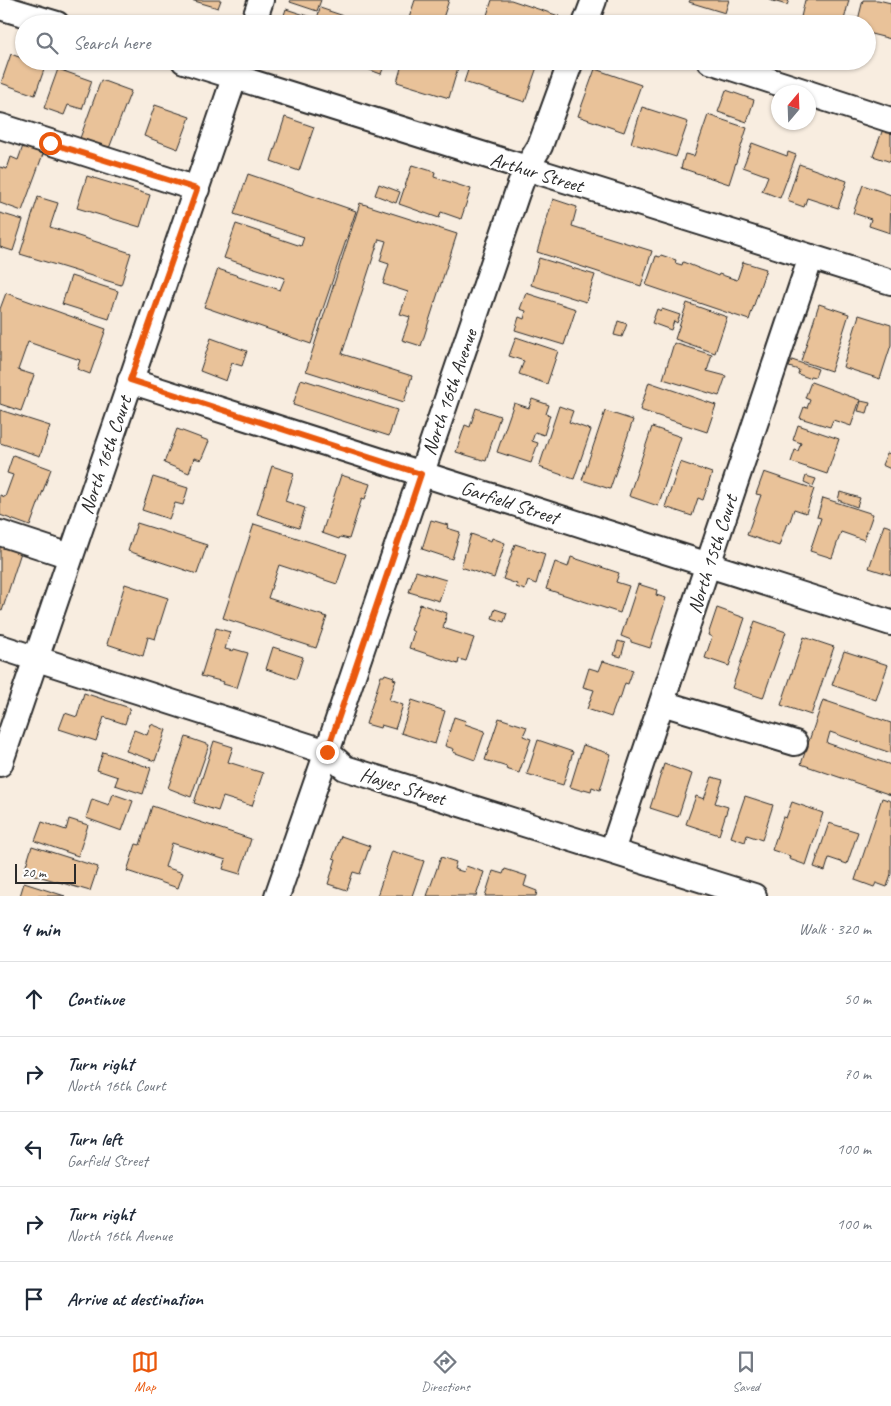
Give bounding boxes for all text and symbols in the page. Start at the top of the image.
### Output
search box [15,15,876,70]
icon: search [33,29,61,57]
text: Search here [73,31,150,55]
north arrow [771,85,816,130]
route start [39,132,62,155]
street label: Arthur Street [488,147,588,199]
street label: North 16th Avenue [416,325,483,458]
street label: North 16th Court [74,391,138,517]
street label: Garfield Street [458,475,565,531]
street label: North 15th Court [682,490,744,617]
route end [316,741,339,764]
street label: Hayes Street [357,762,451,812]
scale bar [15,861,76,884]
text: 20 m [22,864,46,881]
text: 4 min [20,916,60,942]
text: Walk · 320 m [799,919,871,939]
icon: ahead [20,985,48,1013]
text: Continue [67,987,124,1011]
text: 50 m [844,989,871,1009]
text: Turn right [67,1052,134,1076]
icon: right [20,1060,48,1088]
text: 70 m [844,1064,871,1084]
text: North 16th Court [67,1076,165,1096]
text: Turn left [67,1127,122,1151]
icon: left [20,1135,48,1163]
text: 100 m [837,1139,871,1159]
text: Garfield Street [67,1151,148,1171]
text: Turn right [67,1202,134,1226]
icon: right [20,1210,48,1238]
text: 100 m [837,1214,871,1234]
text: North 16th Avenue [67,1226,172,1246]
icon: arrive [20,1285,48,1313]
text: Arrive at destination [67,1287,203,1311]
tab: Map [131,1348,159,1395]
tab: Directions [421,1348,470,1395]
tab: Saved [732,1348,760,1395]

